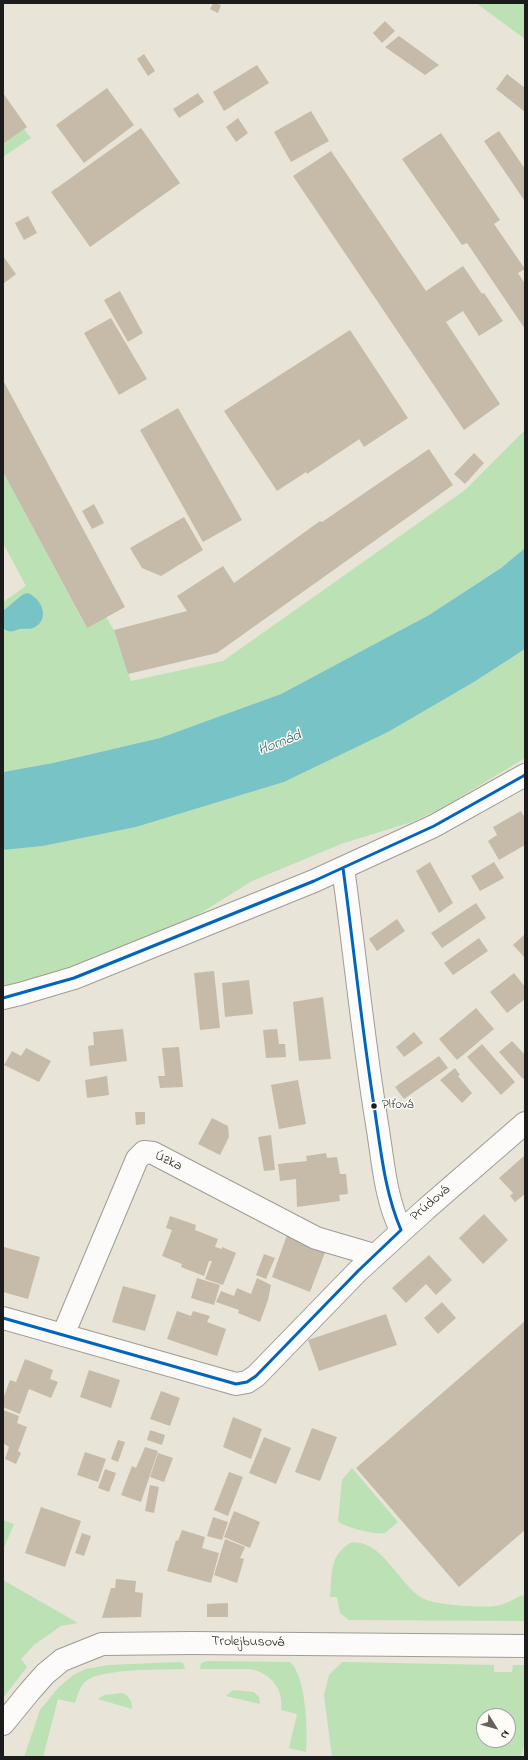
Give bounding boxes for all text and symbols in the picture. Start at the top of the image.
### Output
water label: Hornád [256,728,304,760]
place label: Plťová [382,1098,414,1114]
marker: Plťová [369,1101,379,1111]
street label: Úzka [152,1148,184,1176]
street label: Prúdová [408,1182,454,1226]
street label: Trolejbusová [211,1634,285,1652]
north arrow [476,1708,516,1748]
text: N [496,1727,513,1742]

